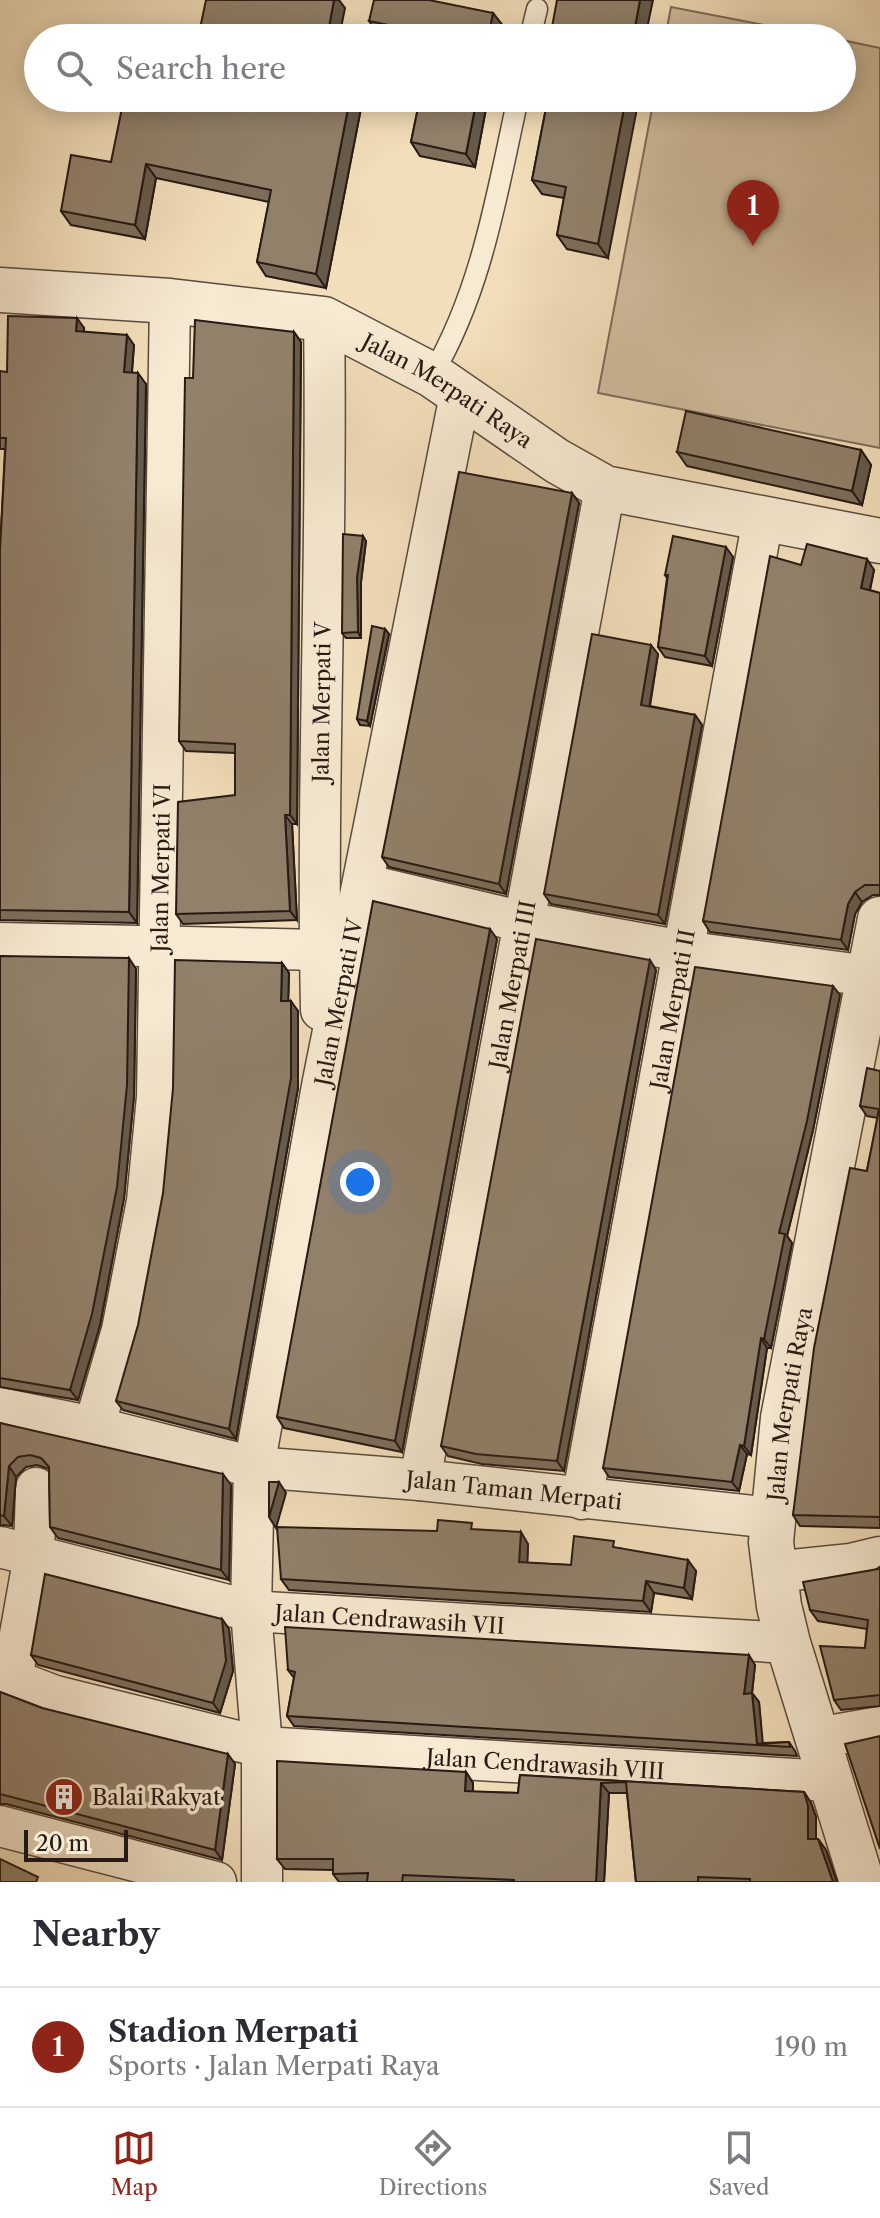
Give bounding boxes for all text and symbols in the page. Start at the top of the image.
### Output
search box [24,24,856,112]
icon: search [52,46,96,90]
text: Search here [116,50,286,87]
pin: 1 [727,180,779,246]
street label: Jalan Merpati Raya [355,326,538,454]
street label: Jalan Merpati V [307,620,336,786]
street label: Jalan Merpati VI [146,783,176,956]
street label: Jalan Merpati III [483,898,541,1074]
street label: Jalan Merpati IV [308,915,369,1091]
street label: Jalan Merpati II [644,927,700,1095]
your location [340,1162,380,1202]
street label: Jalan Merpati Raya [761,1304,818,1505]
street label: Jalan Taman Merpati [402,1465,624,1515]
street label: Jalan Cendrawasih VII [271,1599,506,1640]
street label: Jalan Cendrawasih VIII [423,1743,665,1785]
building icon: Balai Rakyat [43,1776,85,1818]
place label: Balai Rakyat [92,1784,221,1811]
scale bar [24,1826,128,1862]
text: 20 m [36,1830,89,1857]
text: Nearby [32,1913,160,1955]
text: Stadion Merpati [108,2013,358,2050]
text: 1 [52,2031,64,2063]
text: 190 m [774,2031,848,2063]
text: Sports · Jalan Merpati Raya [108,2050,440,2082]
tab: Map [110,2126,158,2201]
tab: Directions [379,2126,487,2201]
tab: Saved [708,2126,769,2201]

